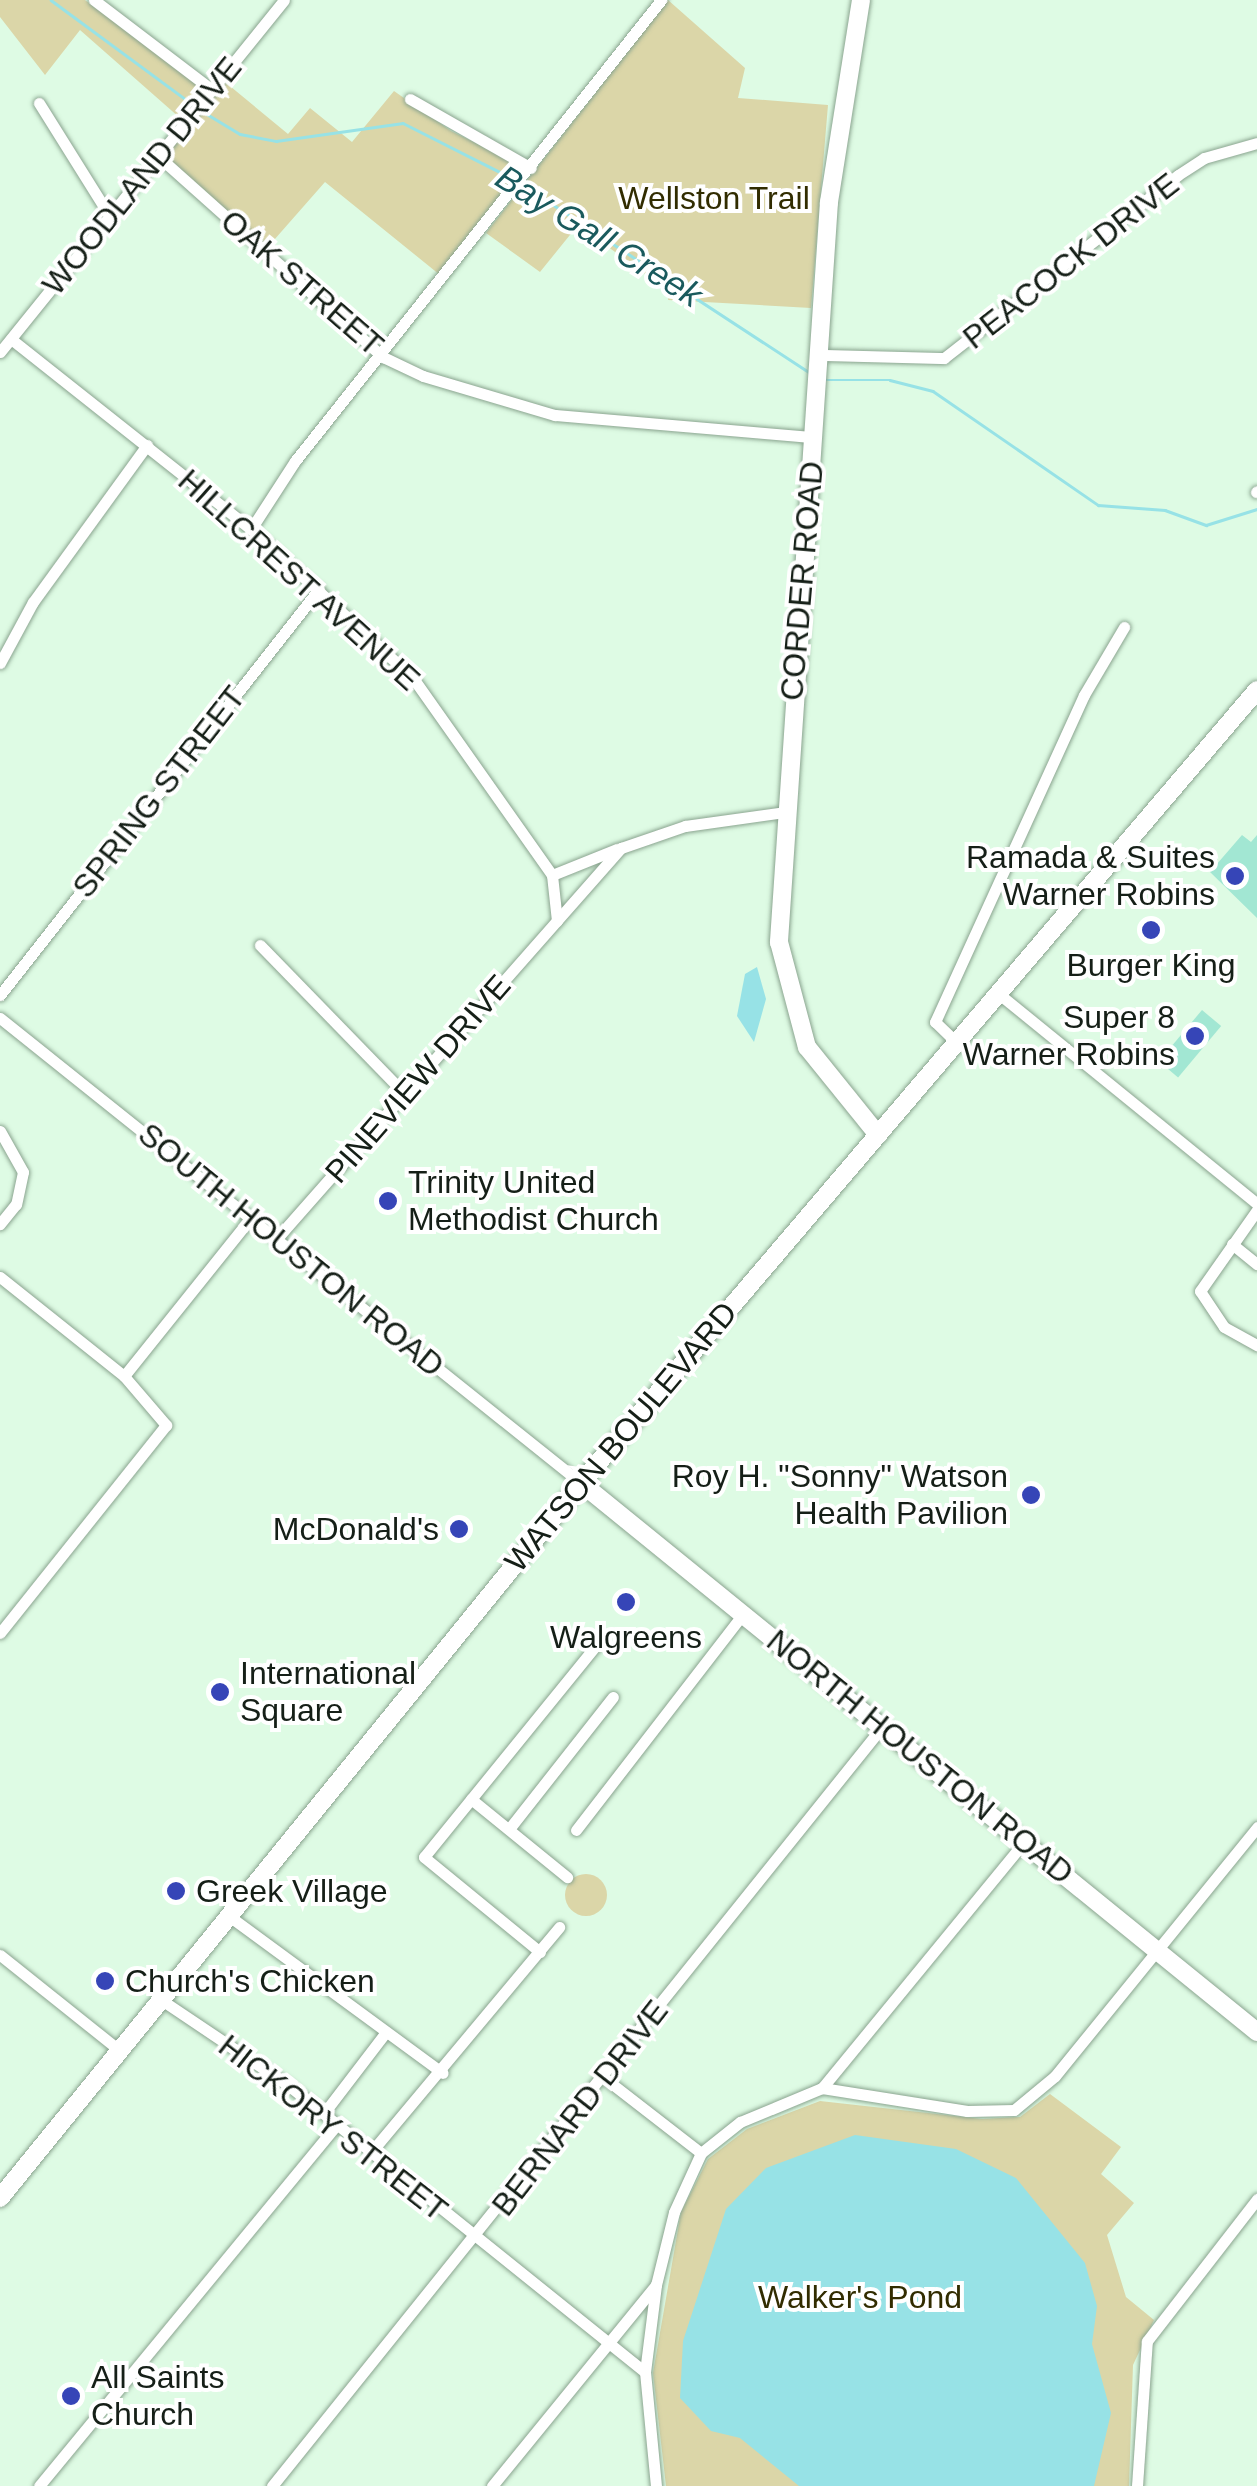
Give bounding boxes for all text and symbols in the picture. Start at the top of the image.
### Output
street label: WOODLAND DRIVE [34,49,250,303]
water label: Bay Gall Creek [488,156,710,316]
street label: PEACOCK DRIVE [955,165,1187,357]
park label: Wellston Trail [618,179,810,217]
street label: OAK STREET [213,202,391,364]
street label: CORDER ROAD [772,460,832,702]
street label: HILLCREST AVENUE [169,461,429,699]
street label: SPRING STREET [65,679,253,905]
place label: Ramada & Suites Warner Robins [966,839,1215,914]
marker: Ramada & Suites Warner Robins [1224,865,1246,887]
marker: Burger King [1140,919,1162,941]
place label: Burger King [1067,946,1235,984]
street label: PINEVIEW DRIVE [317,967,519,1191]
place label: Super 8 Warner Robins [963,999,1175,1074]
marker: Super 8 Warner Robins [1184,1025,1206,1047]
street label: SOUTH HOUSTON ROAD [131,1115,451,1385]
place label: Trinity United Methodist Church [408,1164,659,1239]
marker: Trinity United Methodist Church [377,1190,399,1212]
street label: WATSON BOULEVARD [497,1294,745,1580]
place label: Roy H. "Sonny" Watson Health Pavilion [672,1458,1008,1533]
marker: Roy H. "Sonny" Watson Health Pavilion [1018,1482,1044,1508]
place label: McDonald's [273,1510,439,1548]
marker: McDonald's [448,1518,470,1540]
marker: Walgreens [615,1591,637,1613]
place label: Walgreens [550,1618,702,1656]
street label: NORTH HOUSTON ROAD [759,1622,1081,1892]
place label: International Square [240,1655,416,1730]
marker: International Square [209,1681,231,1703]
place label: Greek Village [196,1872,388,1910]
marker: Greek Village [165,1880,187,1902]
place label: Church's Chicken [125,1962,375,2000]
marker: Church's Chicken [94,1970,116,1992]
street label: BERNARD DRIVE [484,1992,676,2224]
street label: HICKORY STREET [211,2027,455,2229]
park label: Walker's Pond [758,2278,962,2316]
place label: All Saints Church [91,2359,224,2434]
marker: All Saints Church [60,2385,82,2407]

